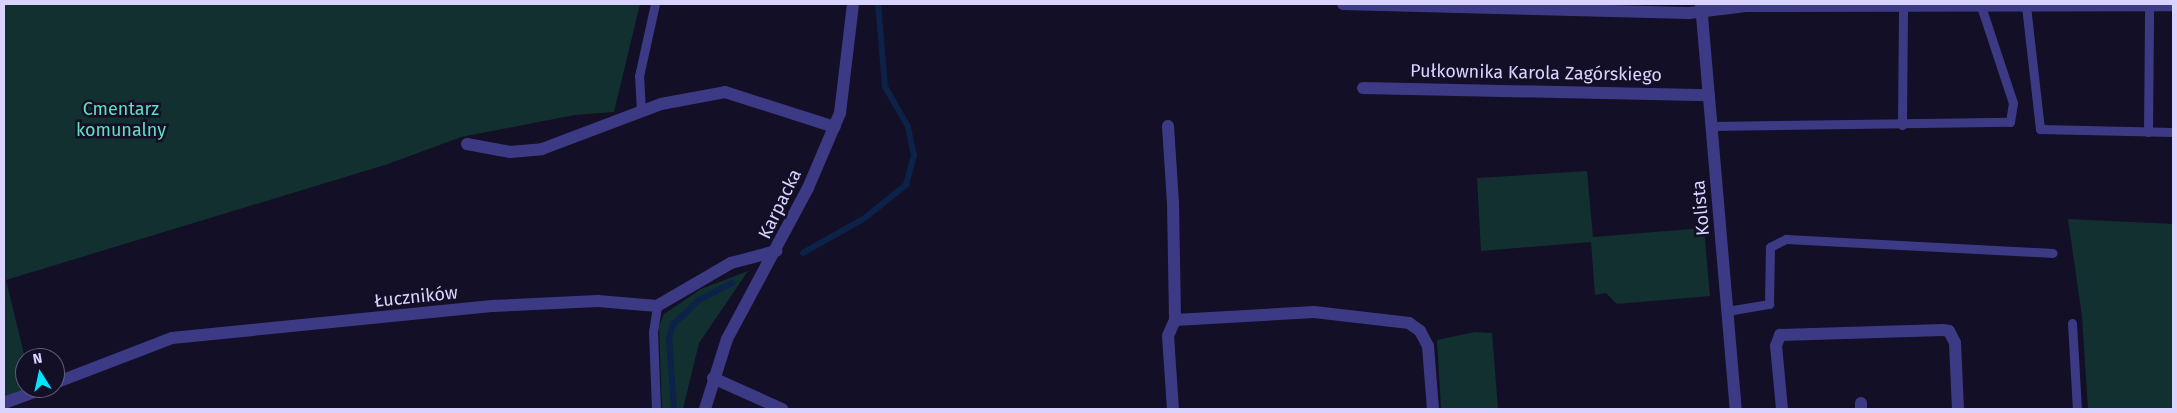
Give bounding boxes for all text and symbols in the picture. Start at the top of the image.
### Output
street label: Pułkownika Karola Zagórskiego [1410,60,1662,86]
park label: Cmentarz komunalny [76,99,166,142]
street label: Karpacka [754,166,806,242]
street label: Kolista [1688,179,1714,237]
street label: Łuczników [373,282,459,312]
north arrow [15,348,65,398]
text: N [31,350,44,368]

